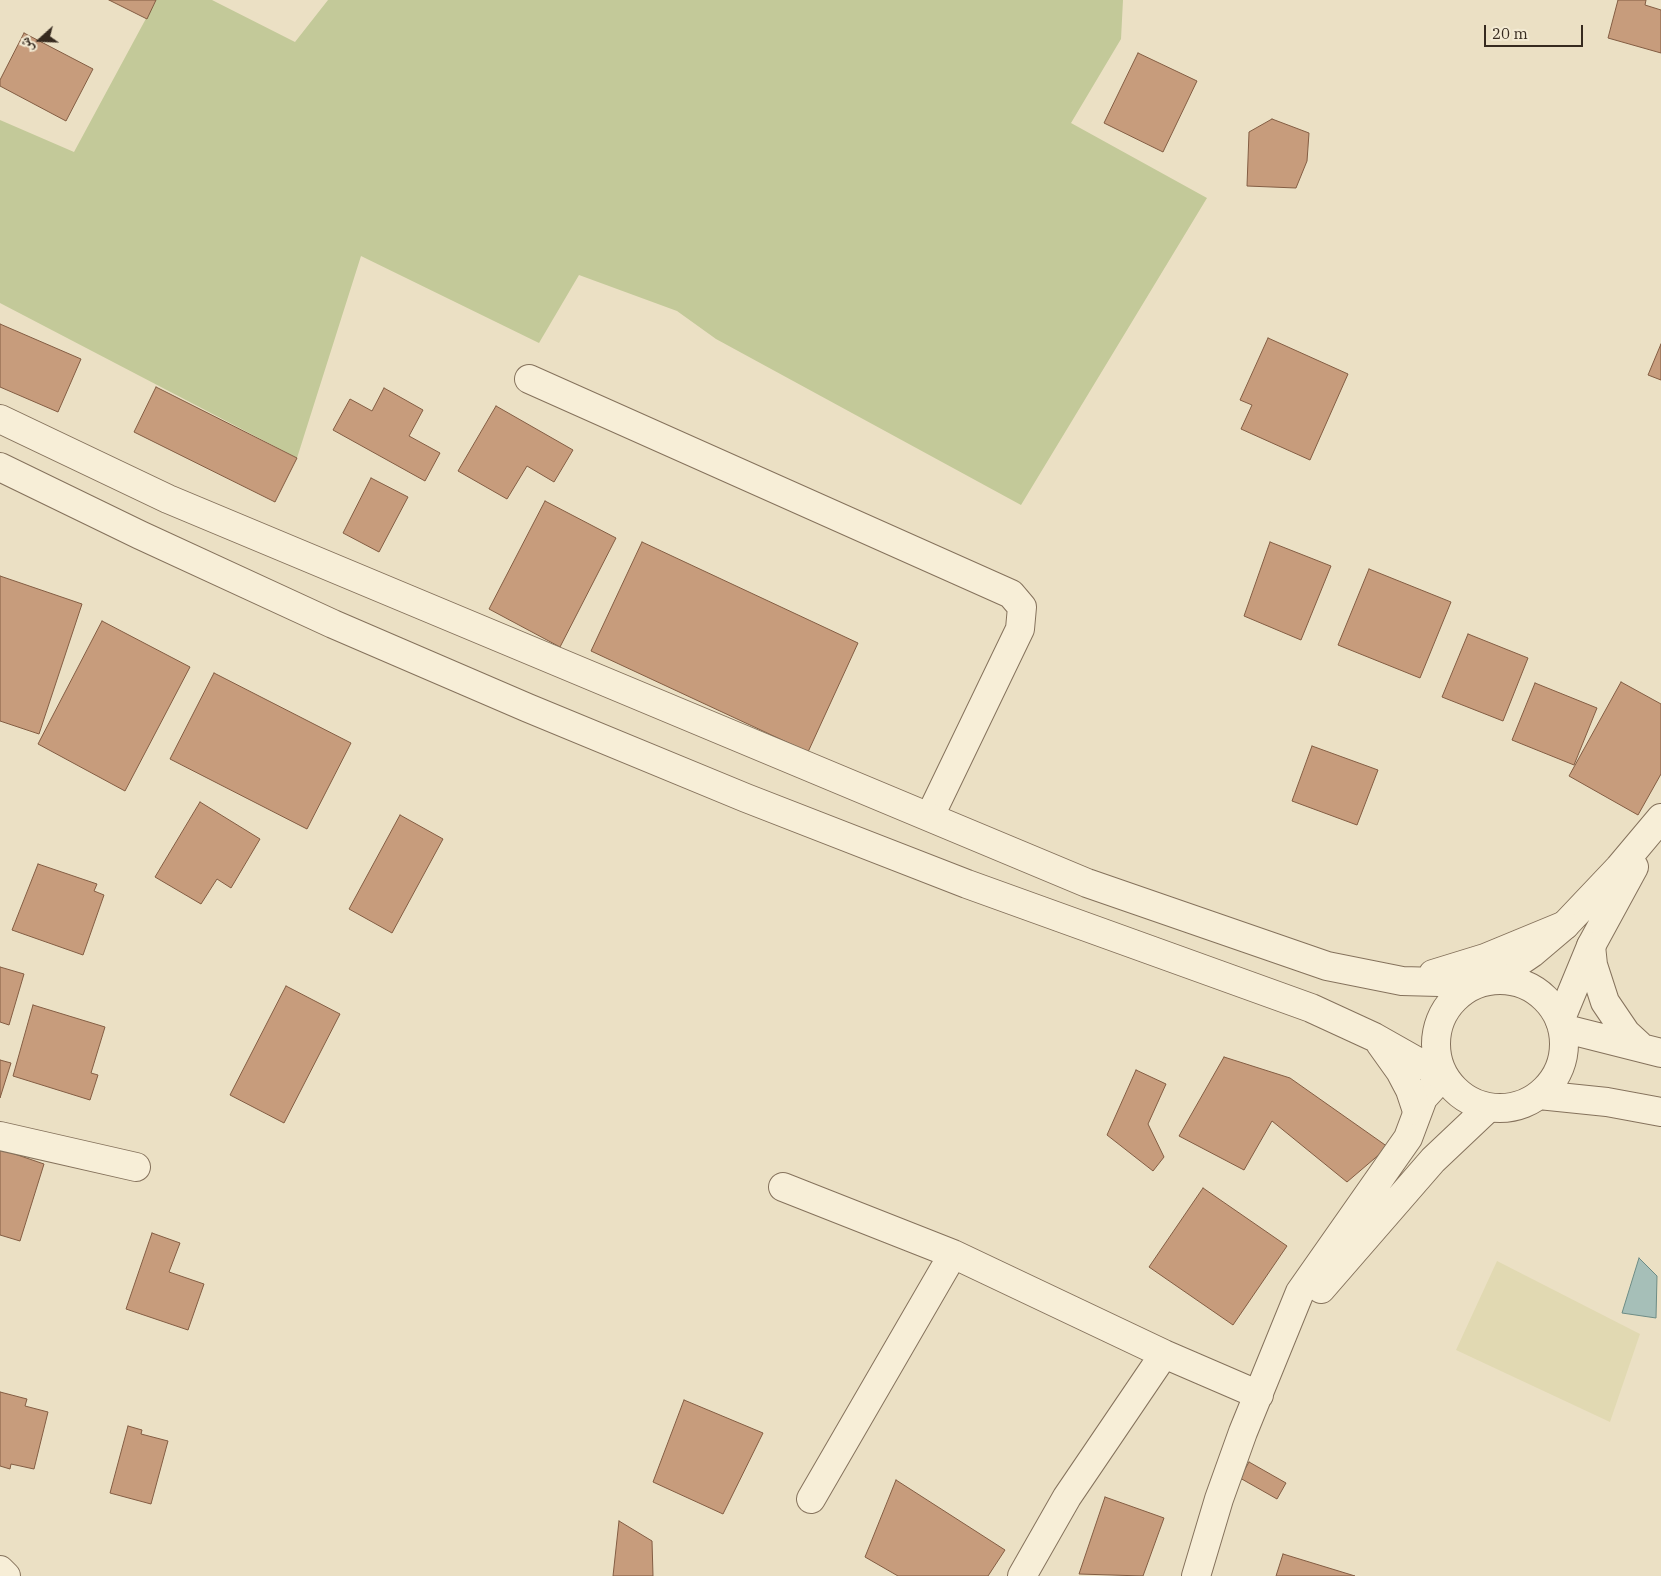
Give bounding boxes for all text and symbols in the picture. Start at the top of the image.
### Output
north arrow [15,15,65,65]
scale bar [1486,15,1585,47]
text: 20 m [1492,24,1528,43]
text: ش [15,35,37,55]

